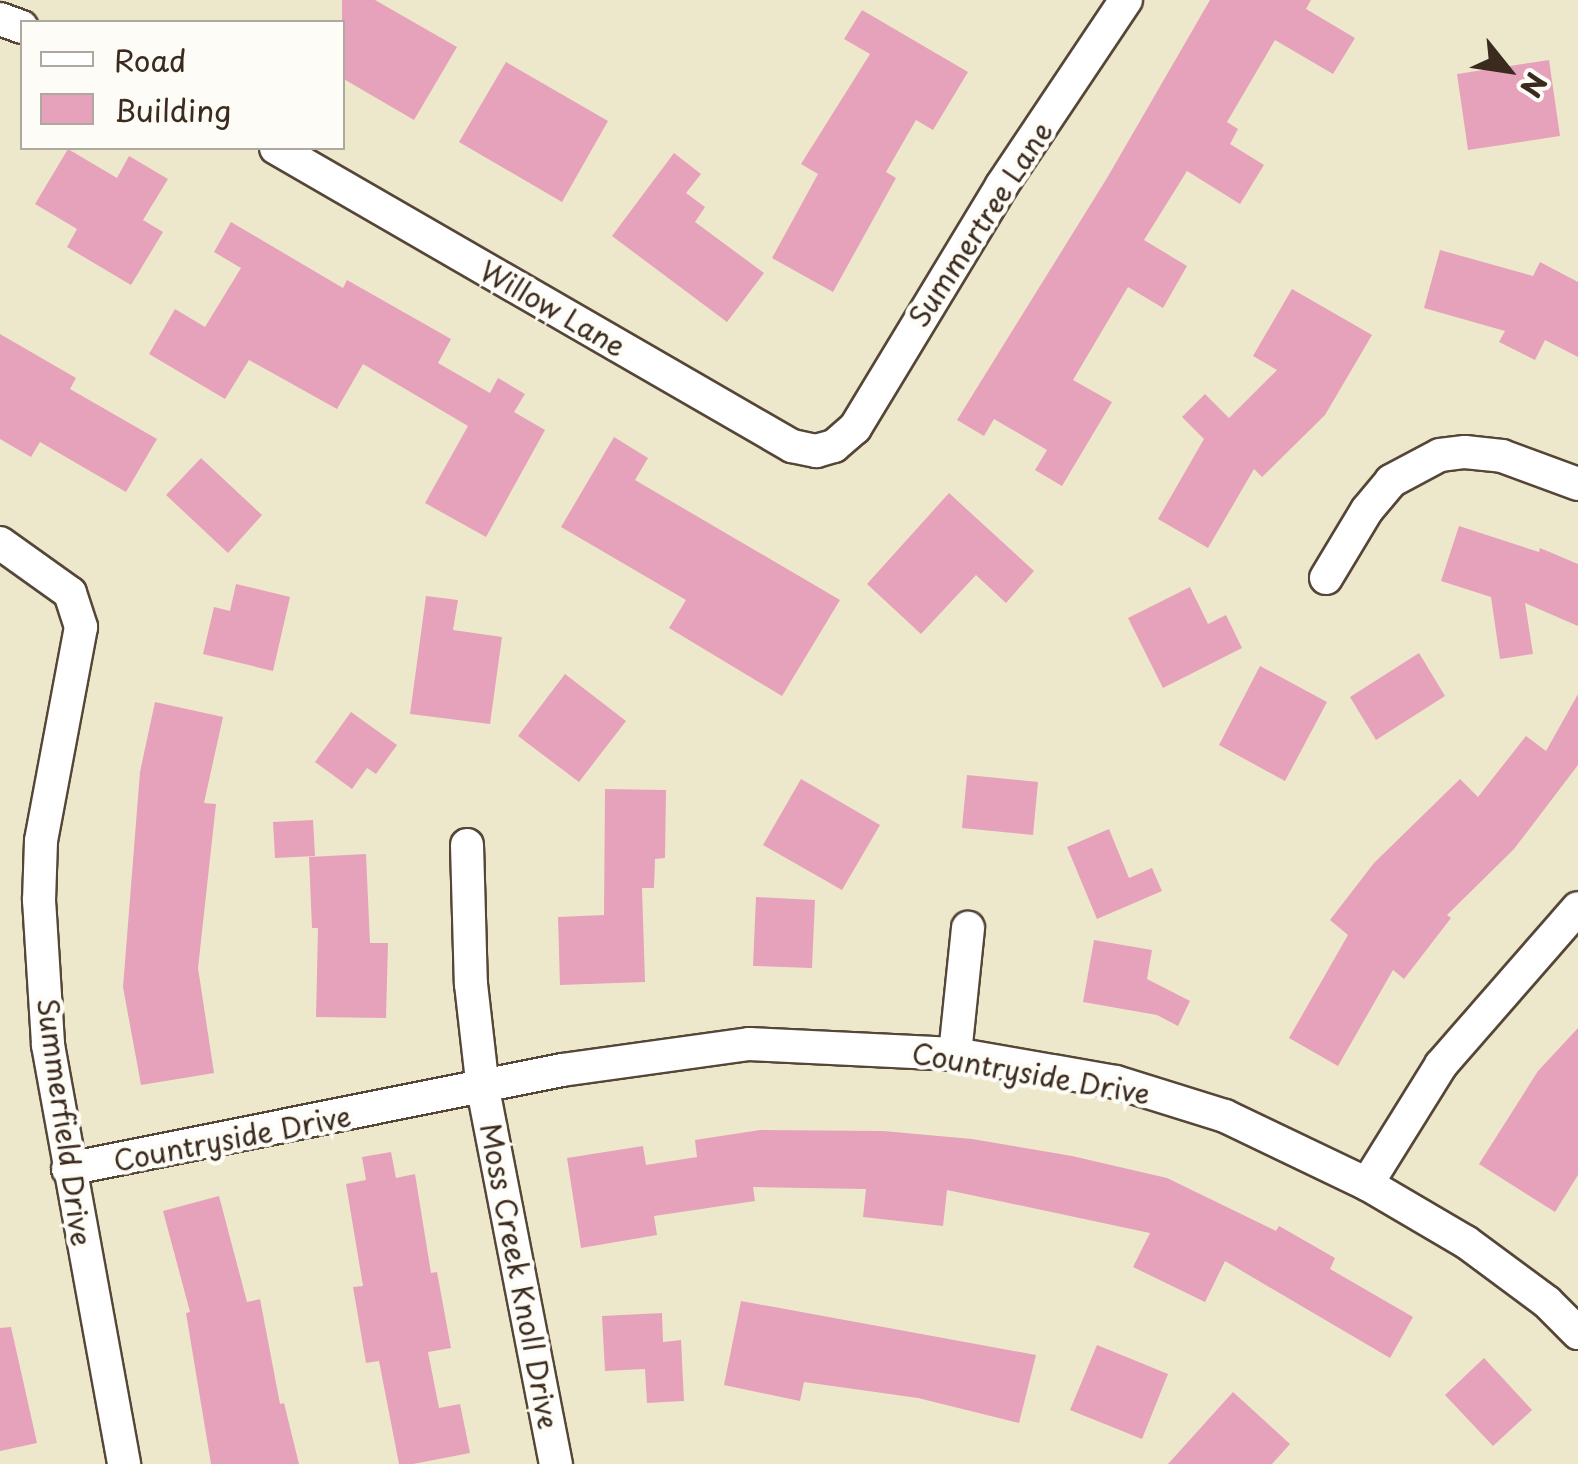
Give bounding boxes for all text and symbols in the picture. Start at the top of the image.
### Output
legend [20,20,345,150]
north arrow [1458,20,1558,120]
text: Road [114,37,187,82]
text: N [1510,65,1559,106]
text: Building [114,87,231,132]
street label: Summertree Lane [900,114,1060,334]
street label: Willow Lane [474,253,632,363]
street label: Summerfield Drive [31,996,99,1248]
street label: Countryside Drive [909,1036,1153,1110]
street label: Countryside Drive [110,1098,354,1178]
street label: Moss Creek Knoll Drive [473,1118,567,1434]

